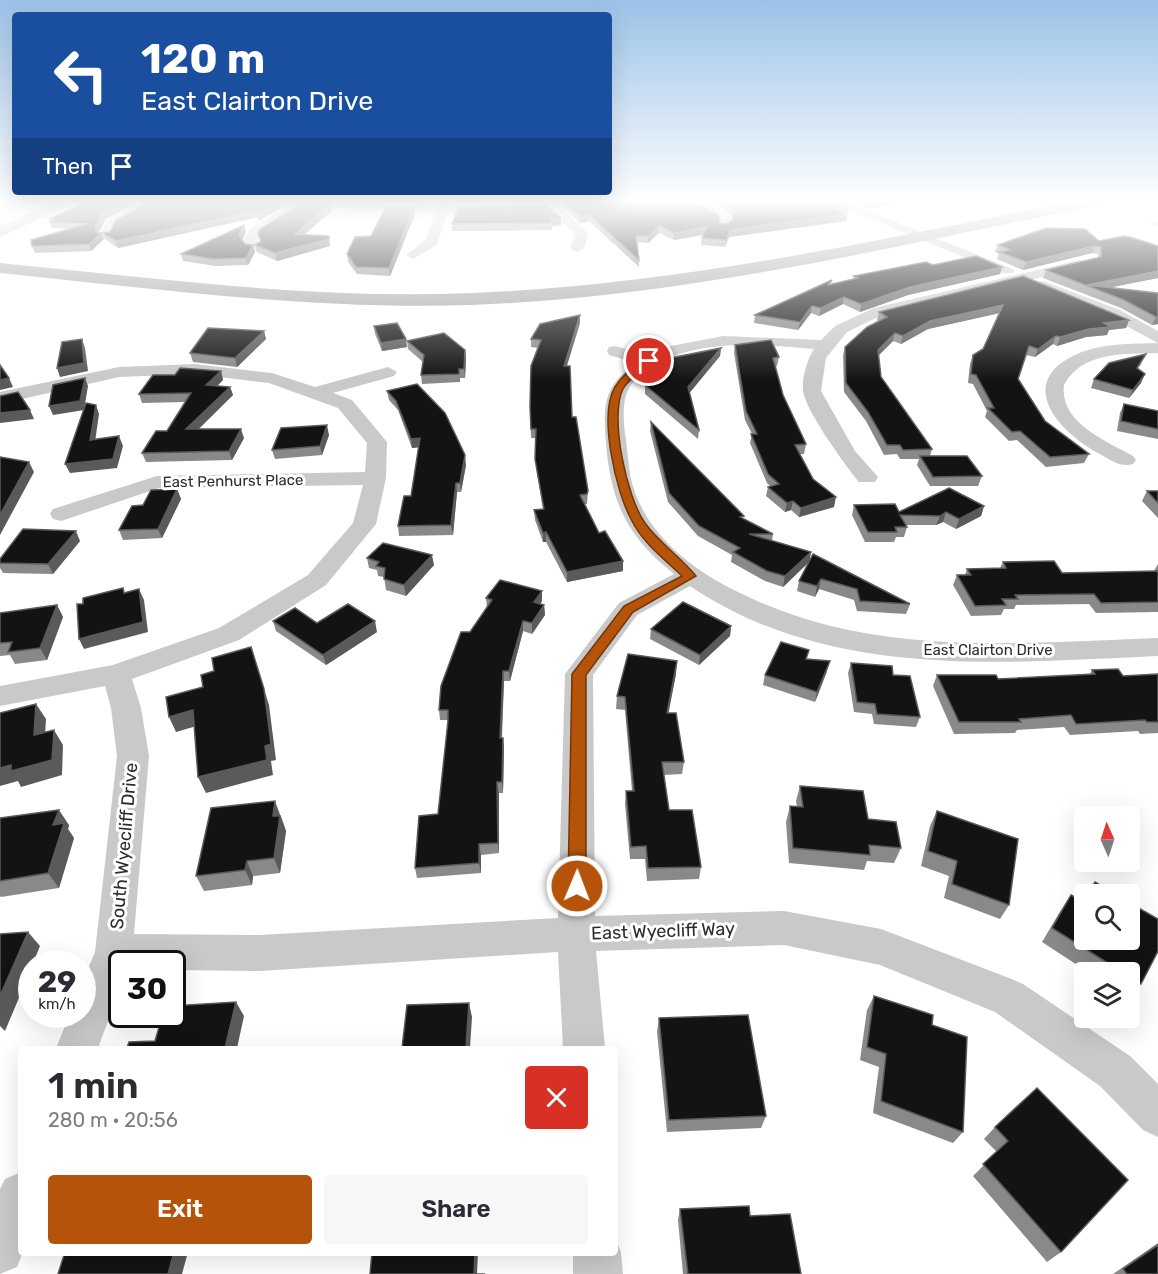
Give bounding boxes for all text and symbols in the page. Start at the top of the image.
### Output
text: 120 m [141,34,265,84]
icon: left [42,36,120,114]
text: East Clairton Drive [141,85,373,117]
icon: arrive [105,150,138,183]
text: Then [42,153,93,180]
pin [623,335,674,386]
icon: arrive [632,344,665,377]
street label: East Penhurst Place [162,471,304,491]
street label: East Clairton Drive [923,641,1053,659]
street label: South Wyecliff Drive [106,762,142,930]
north arrow [1074,806,1140,872]
map controls [1074,806,1140,1028]
position arrow [545,854,609,918]
button: search [1074,884,1140,950]
street label: East Wyecliff Way [591,917,735,945]
speed limit sign: 30 [108,950,186,1028]
button: layers [1074,962,1140,1028]
text: 29 [38,964,76,1000]
text: km/h [38,995,76,1013]
text: 1 min [48,1064,139,1107]
button: close [525,1066,588,1129]
text: 280 m · 20:56 [48,1108,178,1132]
button: Exit [48,1175,312,1244]
button: Share [324,1175,588,1244]

